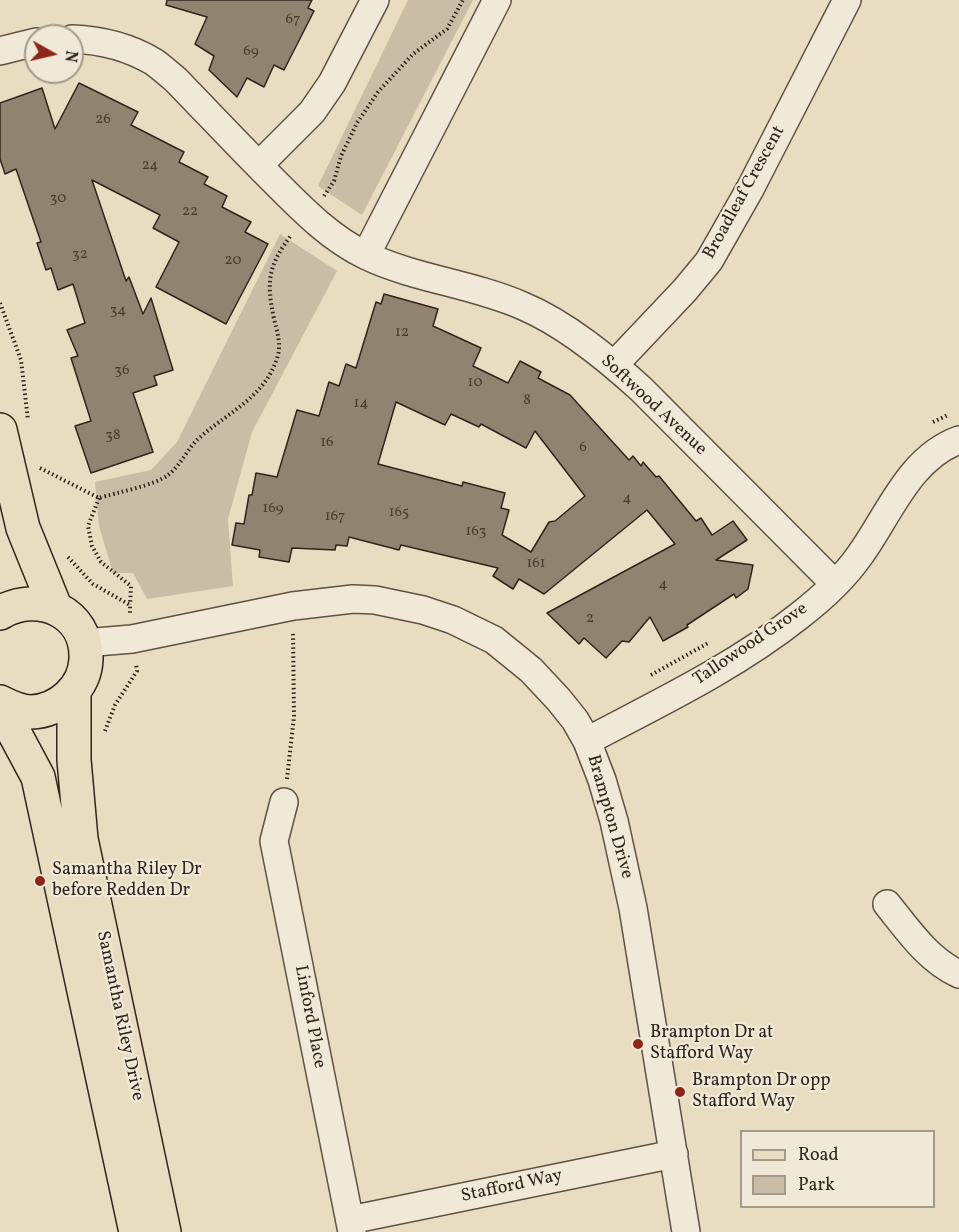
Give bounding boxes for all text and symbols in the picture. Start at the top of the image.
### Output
house number: 67 [286,11,300,29]
north arrow [24,24,84,84]
house number: 69 [243,43,259,61]
text: N [58,49,82,64]
house number: 26 [95,111,111,129]
street label: Broadleaf Crescent [699,122,791,264]
house number: 24 [142,157,158,175]
house number: 30 [50,190,66,208]
house number: 22 [182,203,198,221]
house number: 32 [72,246,88,264]
house number: 20 [225,252,241,270]
house number: 34 [110,302,126,320]
house number: 12 [395,324,409,342]
street label: Softwood Avenue [595,351,711,461]
house number: 36 [114,362,130,380]
house number: 10 [468,374,482,392]
house number: 8 [523,392,531,410]
house number: 14 [354,395,368,413]
house number: 38 [105,427,121,445]
house number: 16 [320,434,334,452]
house number: 6 [579,439,587,457]
house number: 4 [623,490,631,508]
house number: 169 [262,500,284,518]
house number: 165 [389,504,409,522]
house number: 167 [325,508,345,526]
house number: 163 [466,523,486,541]
house number: 161 [526,555,546,573]
house number: 4 [659,576,667,594]
street label: Tallowood Grove [690,599,812,691]
house number: 2 [586,610,594,628]
street label: Brampton Drive [581,753,637,881]
place label: Samantha Riley Dr before Redden Dr [52,860,202,902]
marker: Samantha Riley Dr before Redden Dr [33,874,47,888]
street label: Samantha Riley Drive [90,929,148,1103]
street label: Linford Place [288,964,330,1070]
place label: Brampton Dr at Stafford Way [650,1023,773,1066]
marker: Brampton Dr at Stafford Way [631,1037,645,1051]
place label: Brampton Dr opp Stafford Way [692,1071,831,1114]
marker: Brampton Dr opp Stafford Way [673,1085,687,1099]
legend [740,1130,935,1208]
text: Road [798,1143,839,1168]
street label: Stafford Way [459,1166,565,1208]
text: Park [798,1173,835,1198]

